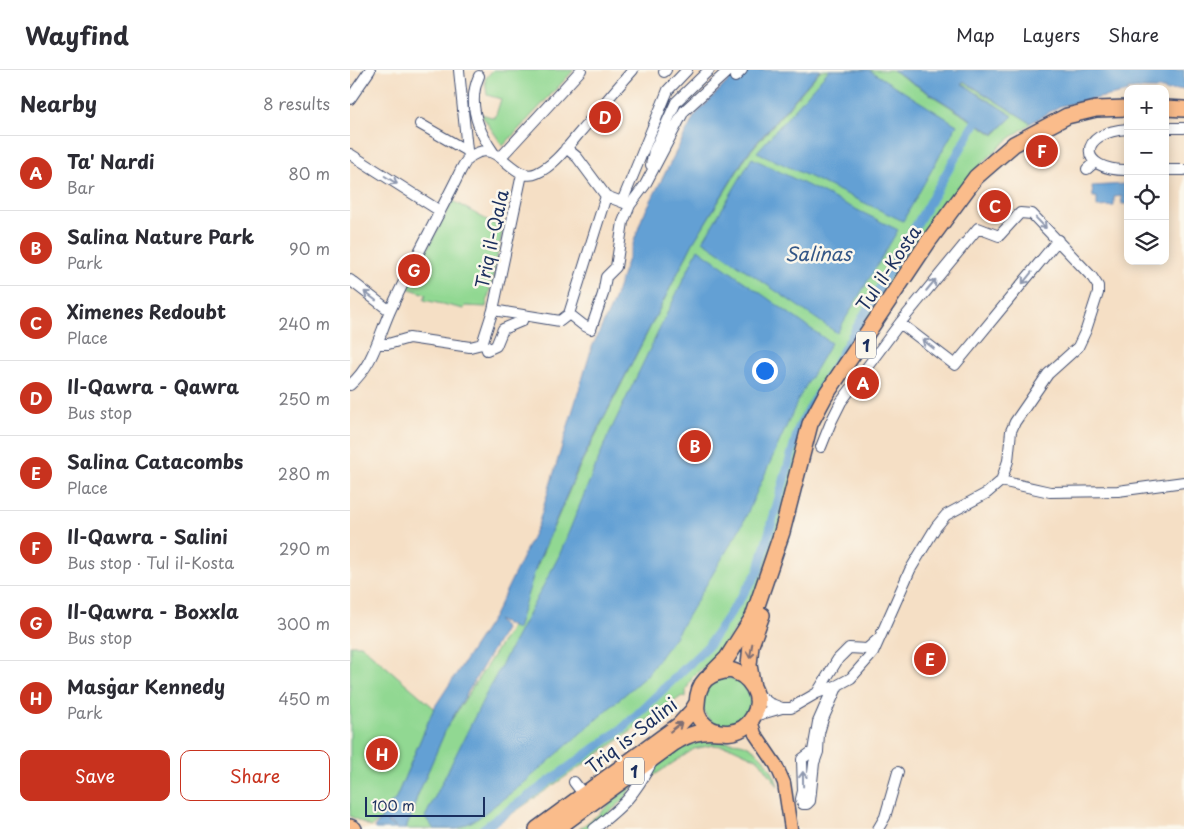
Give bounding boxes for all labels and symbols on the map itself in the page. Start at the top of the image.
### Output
pin: D [589,98,621,136]
pin: F [1026,132,1058,170]
one-way arrow [384,176,398,186]
street label: Triq il-Qala [467,187,515,291]
pin: C [979,187,1011,225]
one-way arrow [1035,216,1047,229]
street label: Tul il-Kosta [849,219,927,317]
water label: Salinas [785,239,853,267]
pin: G [398,251,430,289]
one-way arrow [1021,271,1032,284]
one-way arrow [926,279,937,292]
one-way arrow [364,290,377,301]
road number: 1 [856,332,876,358]
one-way arrow [922,338,935,349]
your location [752,358,778,384]
pin: A [847,364,879,402]
pin: B [679,427,711,465]
pin: E [914,640,946,678]
one-way arrow [745,642,755,658]
street label: Triq is-Salini [579,691,683,779]
one-way arrow [669,721,682,732]
pin: H [366,735,398,773]
road number: 1 [624,758,644,784]
one-way arrow [798,771,808,788]
scale bar [365,794,485,817]

